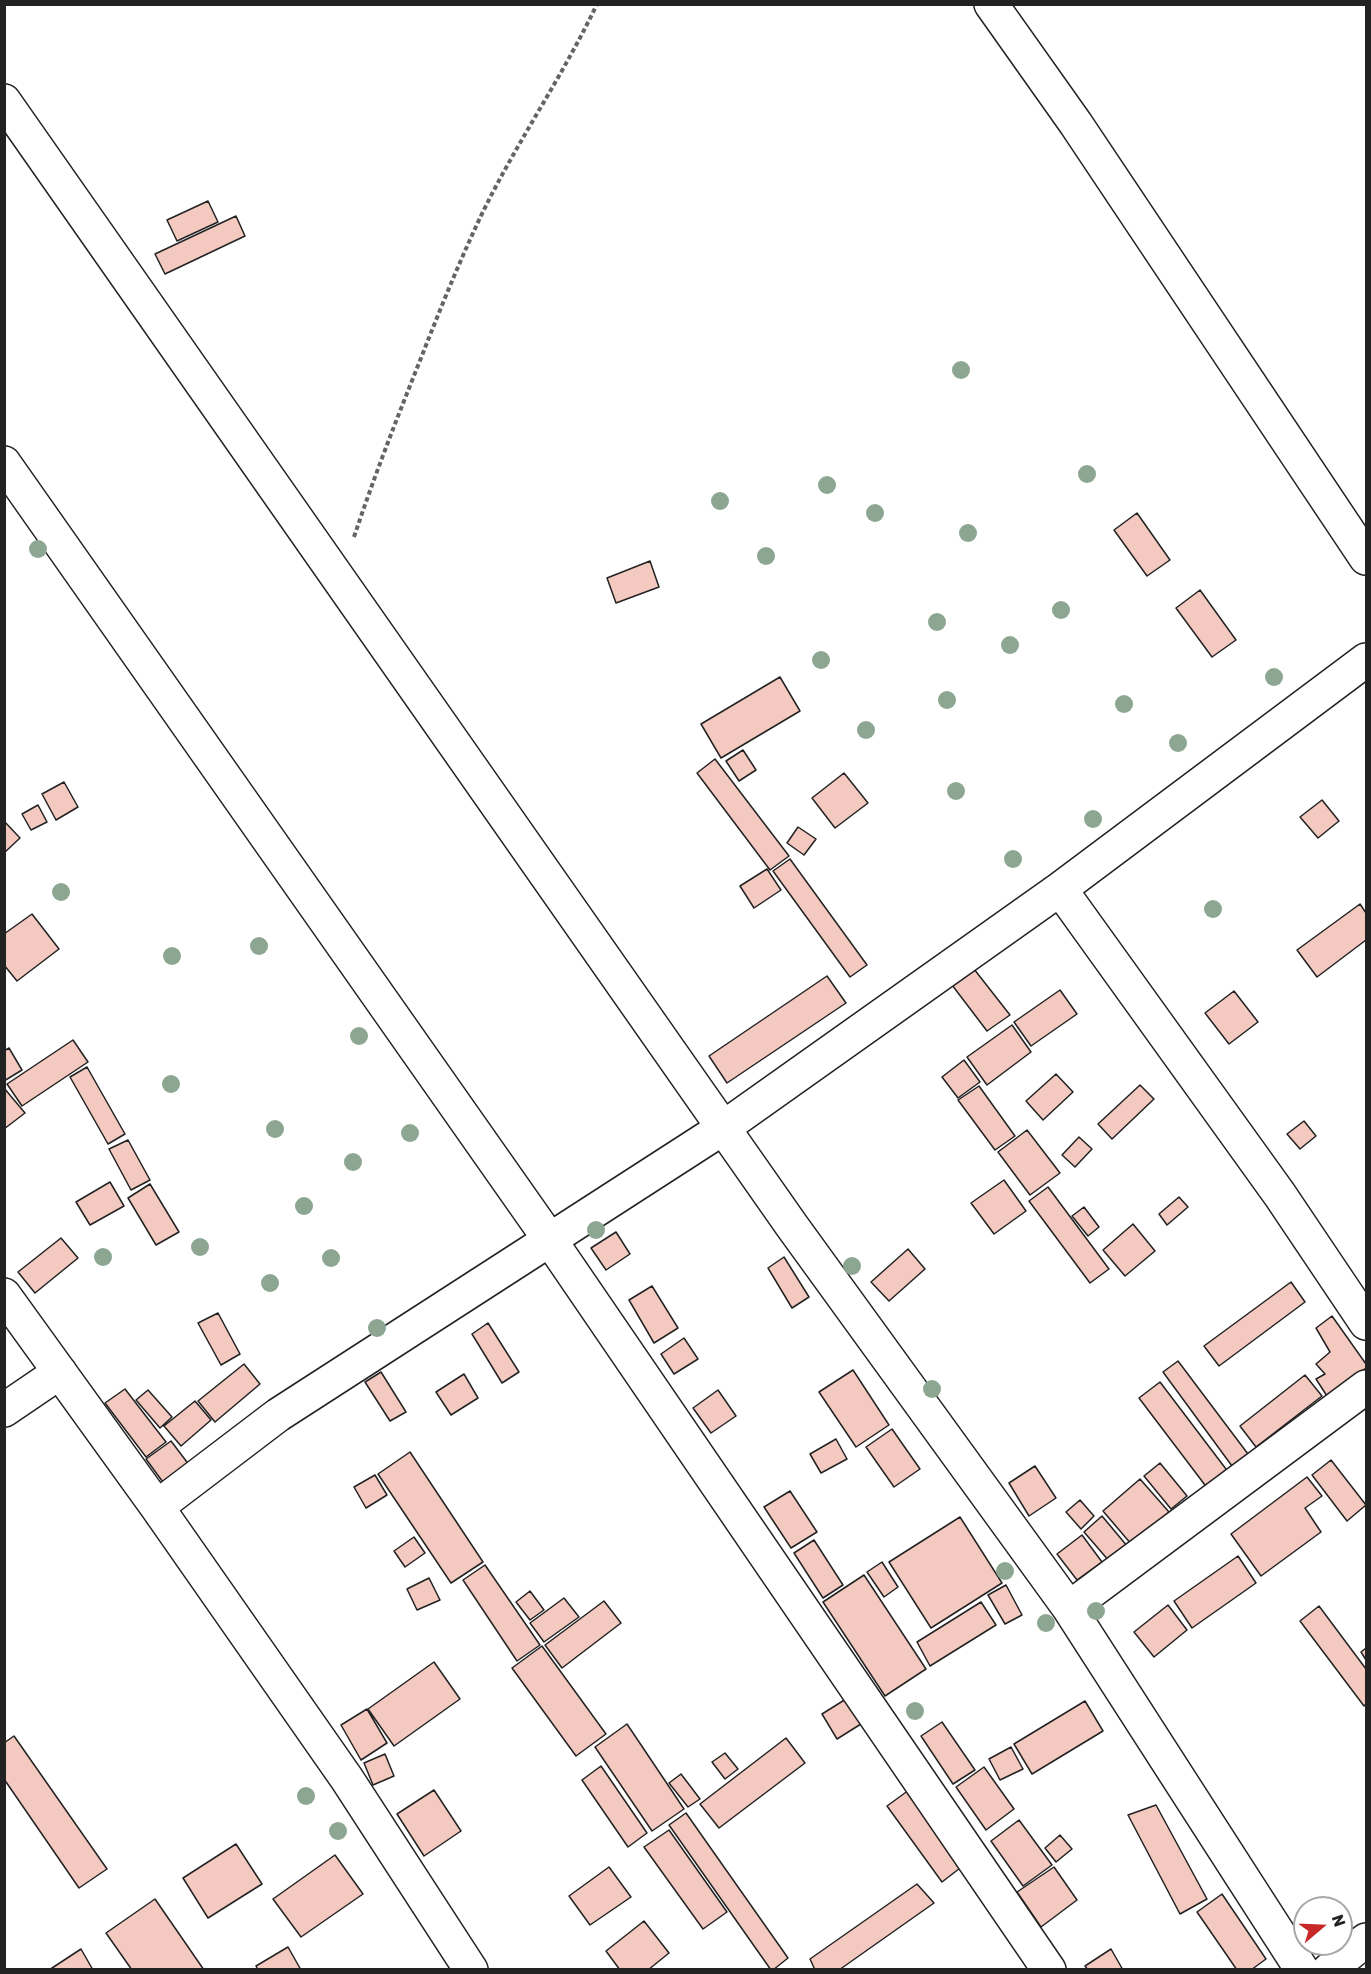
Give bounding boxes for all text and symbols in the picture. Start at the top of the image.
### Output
north arrow [1293,1896,1353,1956]
text: N [1328,1912,1349,1929]

